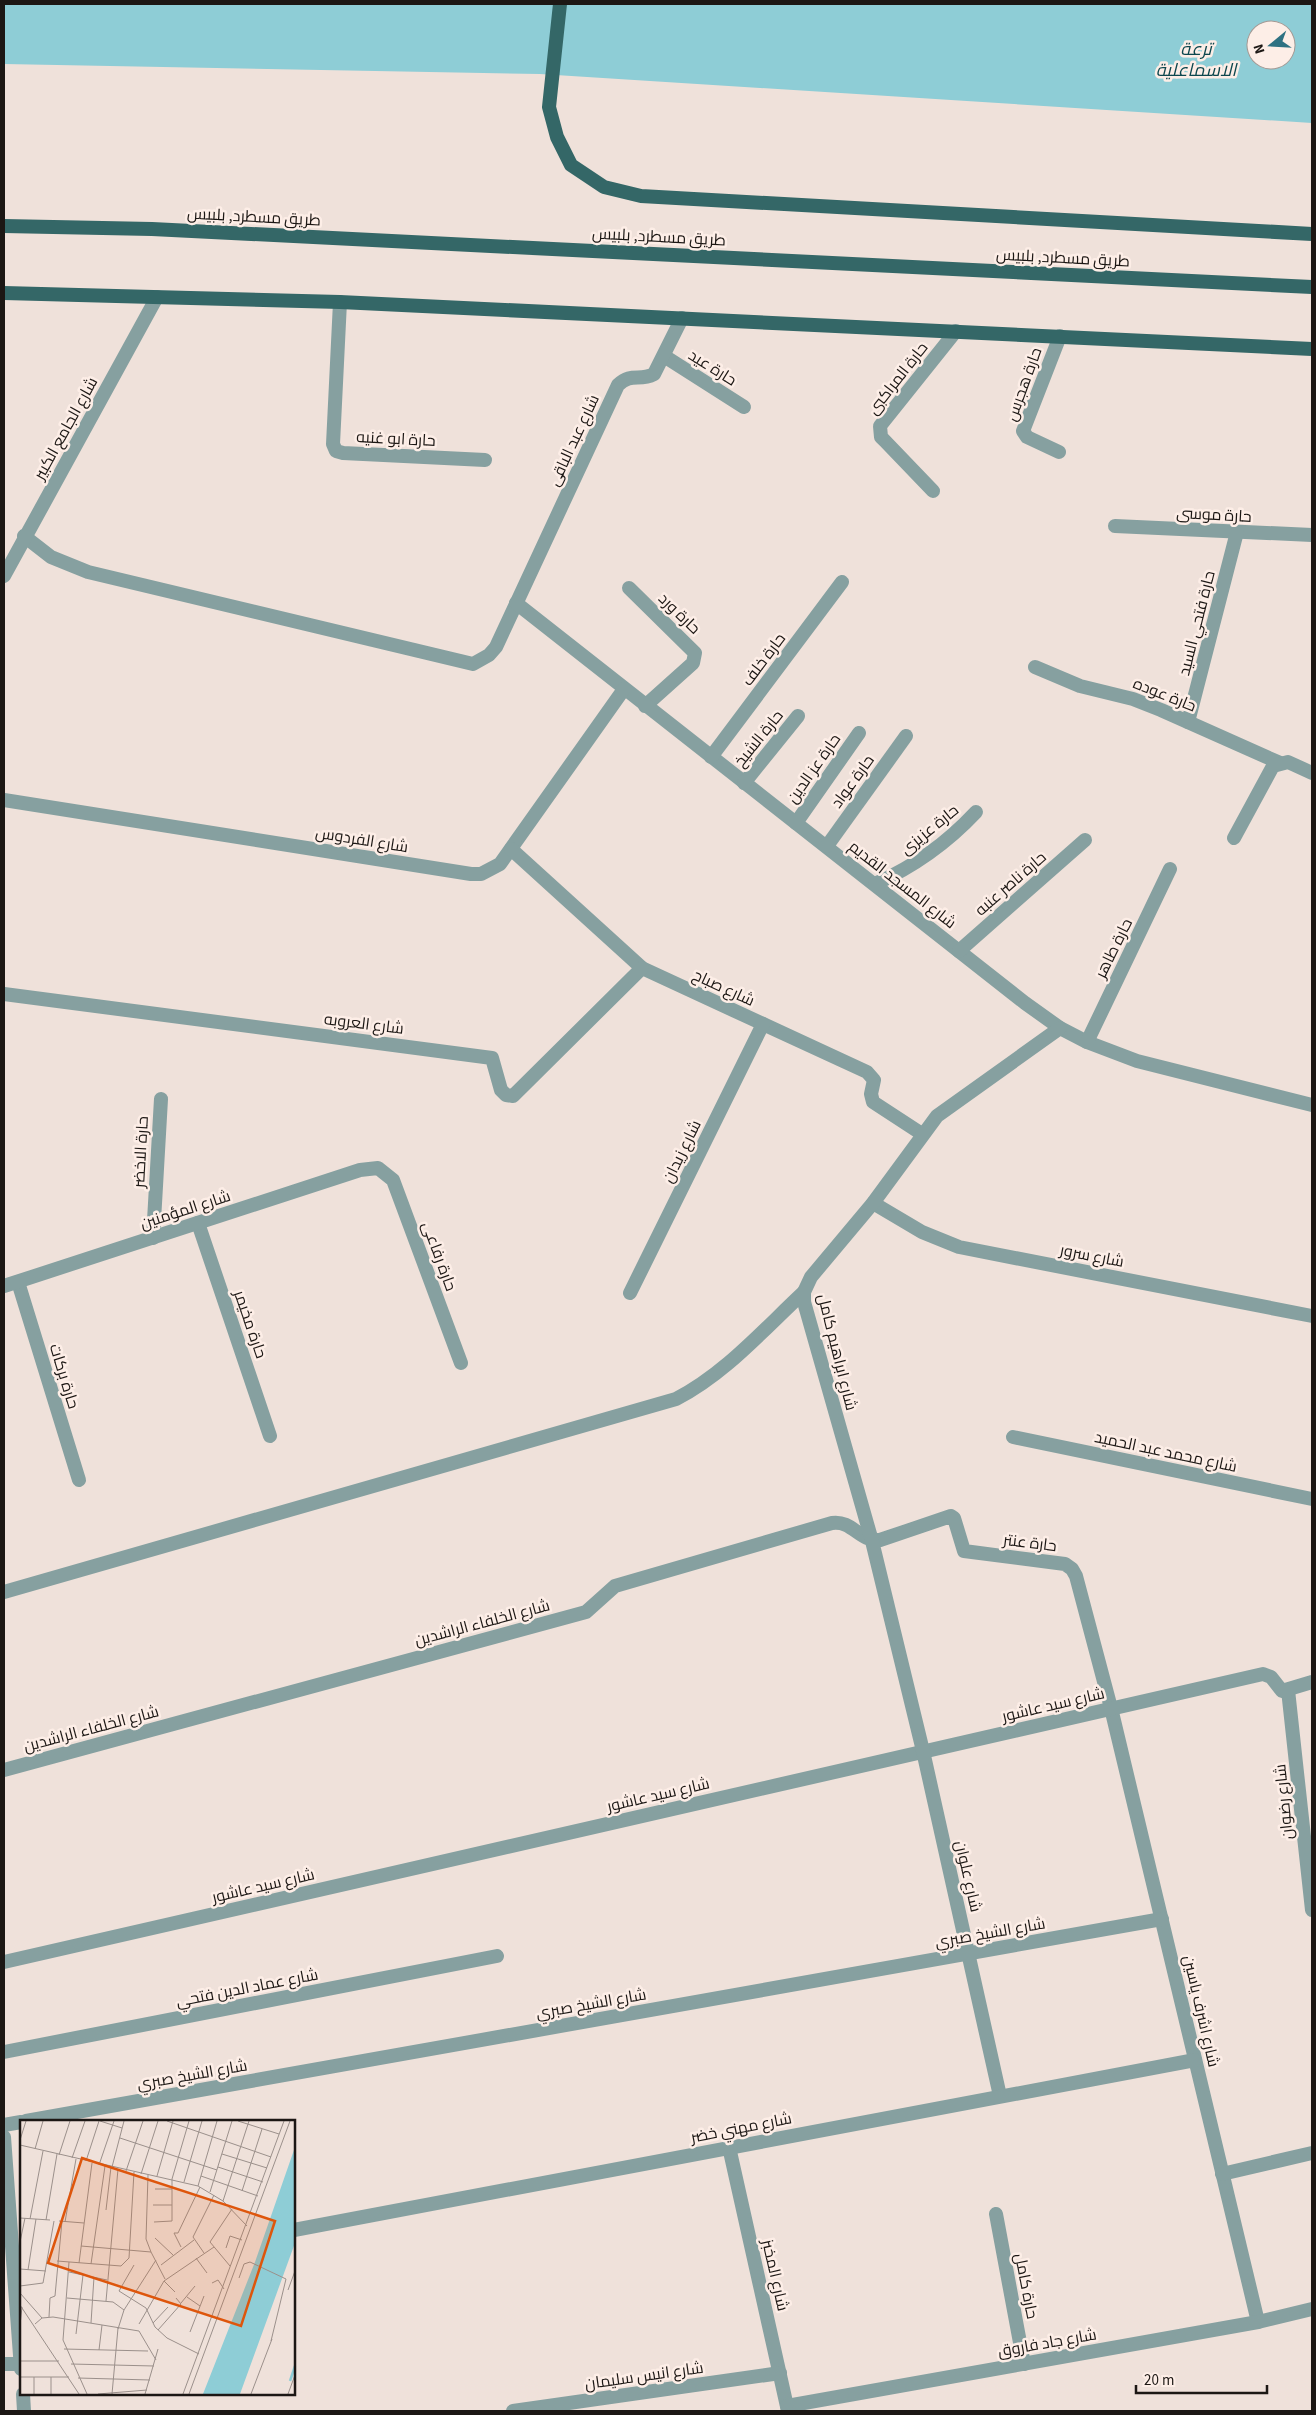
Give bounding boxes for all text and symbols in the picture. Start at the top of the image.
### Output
north arrow [1246,20,1296,70]
water label: ترعة الاسماعلية [1156,37,1238,83]
text: N [1249,41,1271,56]
street label: طريق مسطرد, بلبيس [186,203,321,231]
street label: طريق مسطرد, بلبيس [591,223,726,251]
street label: طريق مسطرد, بلبيس [995,244,1130,272]
street label: حارة المراكبى [862,338,933,420]
street label: حارة عيد [684,344,741,391]
street label: حارة هجرس [1000,344,1047,424]
street label: شارع الجامع الكبير [28,373,103,485]
street label: شارع عبد الباقى [543,391,605,490]
street label: حارة ابو غنيه [356,426,436,452]
street label: حارة موسى [1176,502,1252,528]
street label: حارة فتحي السيد [1173,568,1223,679]
street label: حارة ورد [653,588,705,639]
street label: حارة خلف [737,629,791,691]
street label: حارة عوده [1130,672,1199,718]
street label: حارة الشيخ [729,705,789,772]
street label: حارة عز الدين [782,729,846,808]
street label: حارة عواد [826,750,880,813]
street label: حارة عزيزى [896,799,963,860]
street label: شارع الفردوس [314,822,410,858]
street label: شارع المسجد القديم [844,836,961,934]
street label: حارة ناصر عنبه [970,847,1051,921]
street label: حارة طاهر [1089,915,1138,983]
street label: شارع صباح [689,964,758,1012]
street label: شارع العروبه [323,1008,405,1040]
street label: حارة الاخضر [128,1116,154,1189]
street label: شارع زيدان [657,1116,707,1187]
street label: شارع المؤمنين [137,1185,233,1235]
street label: حارة رفاعى [416,1218,462,1294]
street label: شارع سرور [1057,1239,1126,1273]
street label: حارة مخيمر [228,1286,272,1361]
street label: شارع ابراهيم كامل [812,1292,862,1413]
street label: حارة بركات [44,1341,84,1411]
street label: شارع محمد عبد الحميد [1093,1426,1239,1478]
street label: حارة عنتر [1001,1529,1058,1557]
street label: شارع الخلفاء الراشدين [412,1594,552,1652]
street label: شارع سيد عاشور [999,1682,1107,1728]
street label: شارع الخلفاء الراشدين [21,1700,161,1758]
street label: شارع رضوان [1269,1763,1299,1841]
street label: شارع سيد عاشور [604,1772,712,1818]
street label: شارع علوان [949,1838,987,1914]
street label: شارع سيد عاشور [209,1863,317,1909]
street label: شارع الشيخ صبري [933,1912,1047,1955]
street label: شارع اشرف ياسين [1177,1953,1225,2069]
street label: شارع عماد الدين فتحي [174,1963,320,2015]
street label: شارع الشيخ صبري [534,1983,648,2026]
street label: شارع الشيخ صبري [135,2054,249,2097]
street label: شارع مهني خضر [688,2107,794,2151]
inset map [20,2120,295,2395]
street label: شارع المخبز [756,2236,794,2313]
street label: حارة كامل [1009,2251,1043,2321]
street label: شارع جاد فاروق [996,2323,1098,2362]
street label: شارع انيس سليمان [583,2357,705,2395]
scale bar [1136,2362,1267,2394]
text: 20 m [1144,2370,1174,2391]

